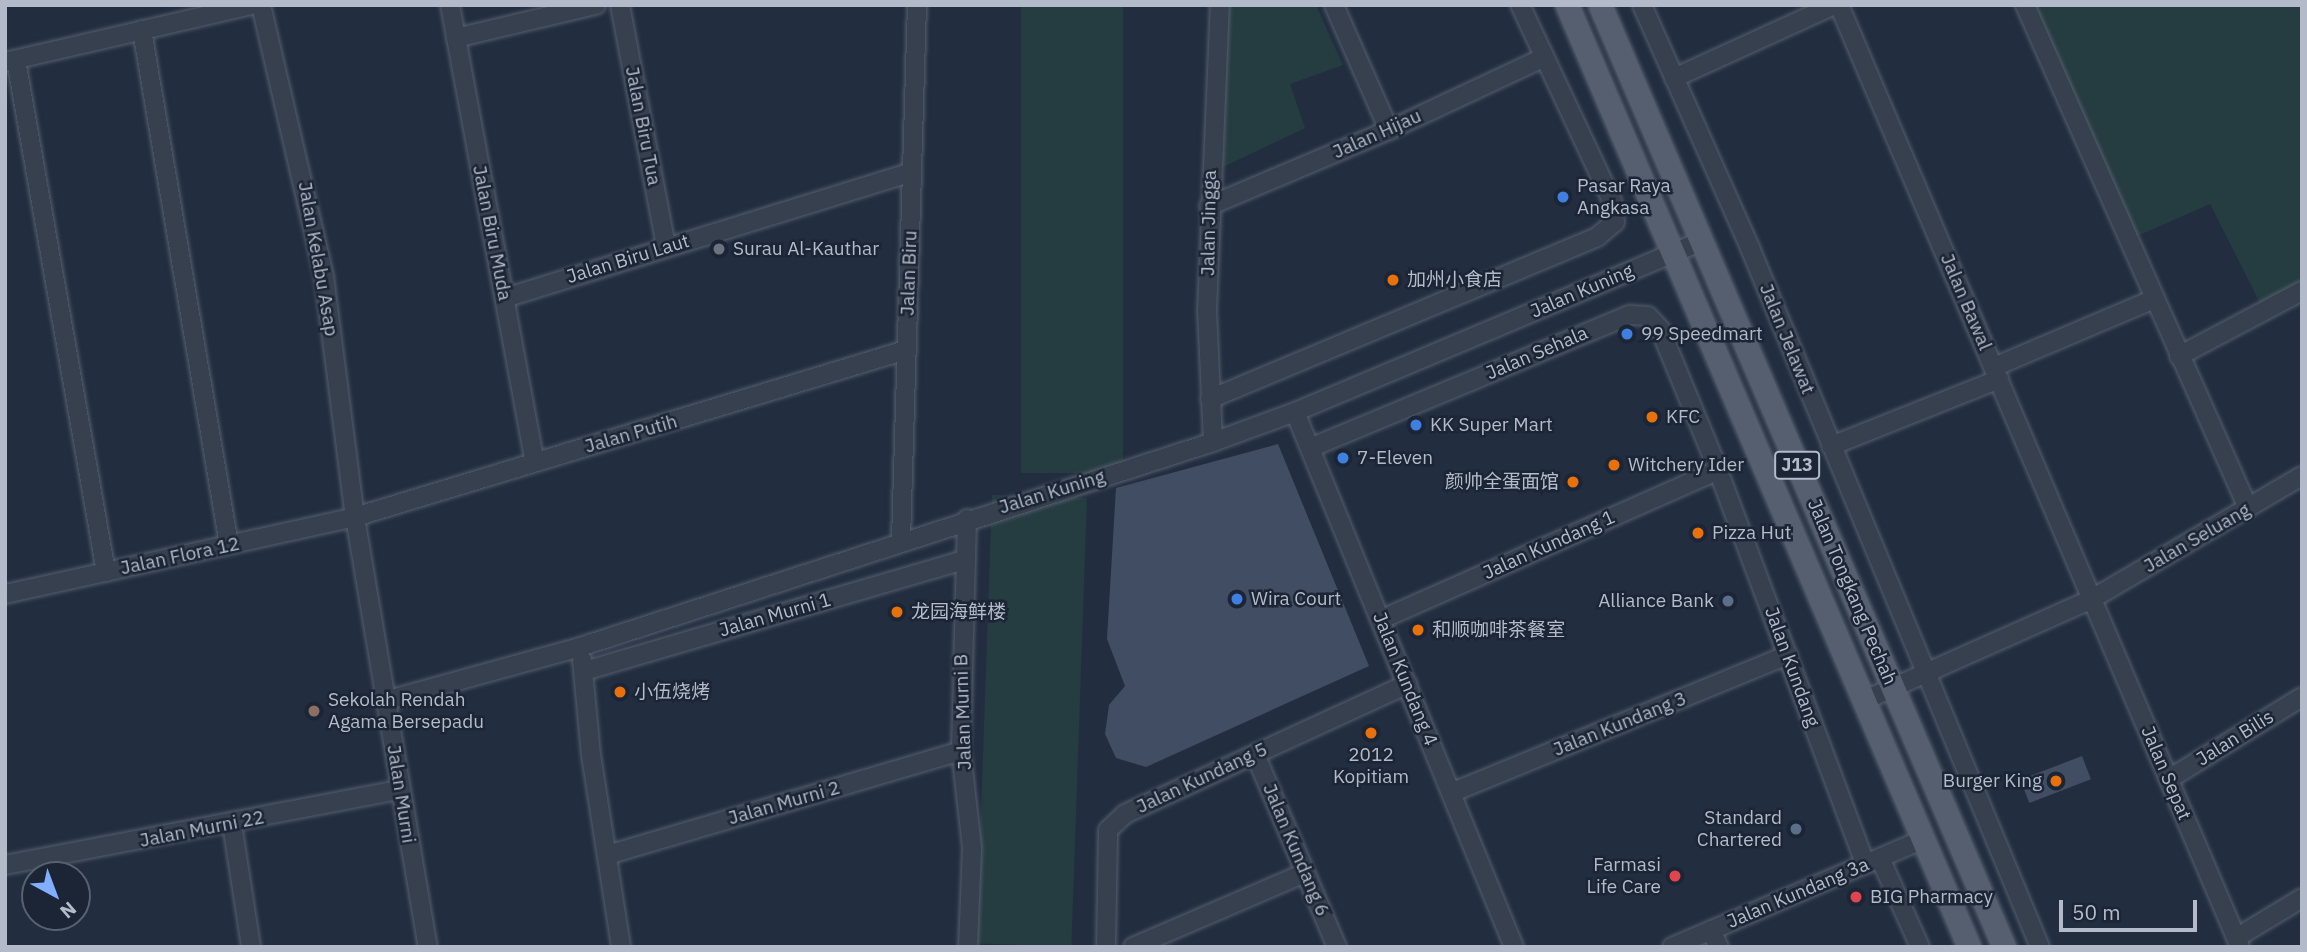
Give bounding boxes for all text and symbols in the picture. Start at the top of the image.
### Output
street label: Jalan Biru Tua [620,65,666,187]
street label: Jalan Hijau [1329,104,1425,164]
street label: Jalan Biru Muda [468,163,516,303]
street label: Jalan Jingga [1197,170,1221,276]
place label: Pasar Raya Angkasa [1577,175,1671,219]
street label: Jalan Kelabu Asap [293,180,343,338]
marker: Pasar Raya Angkasa [1555,189,1571,205]
street label: Jalan Biru Laut [564,230,692,288]
street label: Jalan Biru [896,230,922,316]
place label: Surau Al-Kauthar [733,238,879,260]
marker: Surau Al-Kauthar [711,241,727,257]
street label: Jalan Bawal [1935,250,1997,354]
street label: Jalan Kuning [1527,259,1637,323]
place label: 加州小食店 [1407,269,1502,291]
marker: 加州小食店 [1385,272,1401,288]
street label: Jalan Jelawat [1755,280,1819,398]
street label: Jalan Sehala [1483,321,1591,385]
place label: 99 Speedmart [1641,323,1763,345]
marker: 99 Speedmart [1619,326,1635,342]
place label: KFC [1666,406,1700,428]
marker: KFC [1644,409,1660,425]
street label: Jalan Putih [582,410,680,458]
place label: KK Super Mart [1430,414,1553,436]
marker: KK Super Mart [1408,417,1424,433]
place label: 7-Eleven [1357,447,1433,469]
marker: 7-Eleven [1335,450,1351,466]
road number: J13 [1772,450,1822,480]
place label: Witchery Ider [1628,454,1744,476]
marker: Witchery Ider [1606,457,1622,473]
street label: Jalan Kuning [996,465,1108,519]
place label: 颜帅全蛋面馆 [1445,471,1559,493]
marker: 颜帅全蛋面馆 [1565,474,1581,490]
street label: Jalan Tongkang Pechah [1802,496,1902,688]
street label: Jalan Seluang [2140,498,2254,578]
street label: Jalan Kundang 1 [1480,506,1618,584]
place label: Pizza Hut [1712,522,1791,544]
marker: Pizza Hut [1690,525,1706,541]
street label: Jalan Flora 12 [118,532,242,580]
street label: Jalan Murni 1 [717,588,833,642]
place label: Wira Court [1251,588,1341,610]
place label: Alliance Bank [1598,590,1714,612]
marker: Wira Court [1229,591,1245,607]
marker: Alliance Bank [1720,593,1736,609]
place label: 龙园海鲜楼 [911,601,1006,623]
marker: 龙园海鲜楼 [889,604,905,620]
street label: Jalan Kundang [1760,604,1824,730]
street label: Jalan Kundang 4 [1368,609,1442,749]
place label: 和顺咖啡茶餐室 [1432,619,1565,641]
marker: 和顺咖啡茶餐室 [1410,622,1426,638]
street label: Jalan Murni B [950,654,976,770]
place label: 小伍烧烤 [634,681,710,703]
marker: 小伍烧烤 [612,684,628,700]
street label: Jalan Kundang 3 [1550,687,1690,761]
place label: Sekolah Rendah Agama Bersepadu [328,689,484,733]
marker: Sekolah Rendah Agama Bersepadu [306,703,322,719]
street label: Jalan Bilis [2192,705,2278,771]
street label: Jalan Sepat [2136,723,2196,823]
marker: 2012 Kopitiam [1363,725,1379,741]
street label: Jalan Kundang 5 [1133,738,1271,818]
street label: Jalan Murni [382,743,420,845]
place label: 2012 Kopitiam [1333,744,1409,788]
place label: Burger King [1943,770,2042,792]
marker: Burger King [2048,773,2064,789]
street label: Jalan Murni 2 [726,776,842,830]
street label: Jalan Kundang 6 [1258,780,1334,920]
street label: Jalan Murni 22 [138,806,266,852]
place label: Standard Chartered [1697,807,1782,851]
marker: Standard Chartered [1788,821,1804,837]
street label: Jalan Kundang 3a [1724,853,1872,933]
place label: Farmasi Life Care [1586,854,1661,898]
north arrow [21,861,91,931]
marker: Farmasi Life Care [1667,868,1683,884]
place label: BIG Pharmacy [1870,886,1993,908]
scale bar [2062,886,2200,930]
marker: BIG Pharmacy [1848,889,1864,905]
text: N [55,897,82,924]
text: 50 m [2072,898,2121,926]

